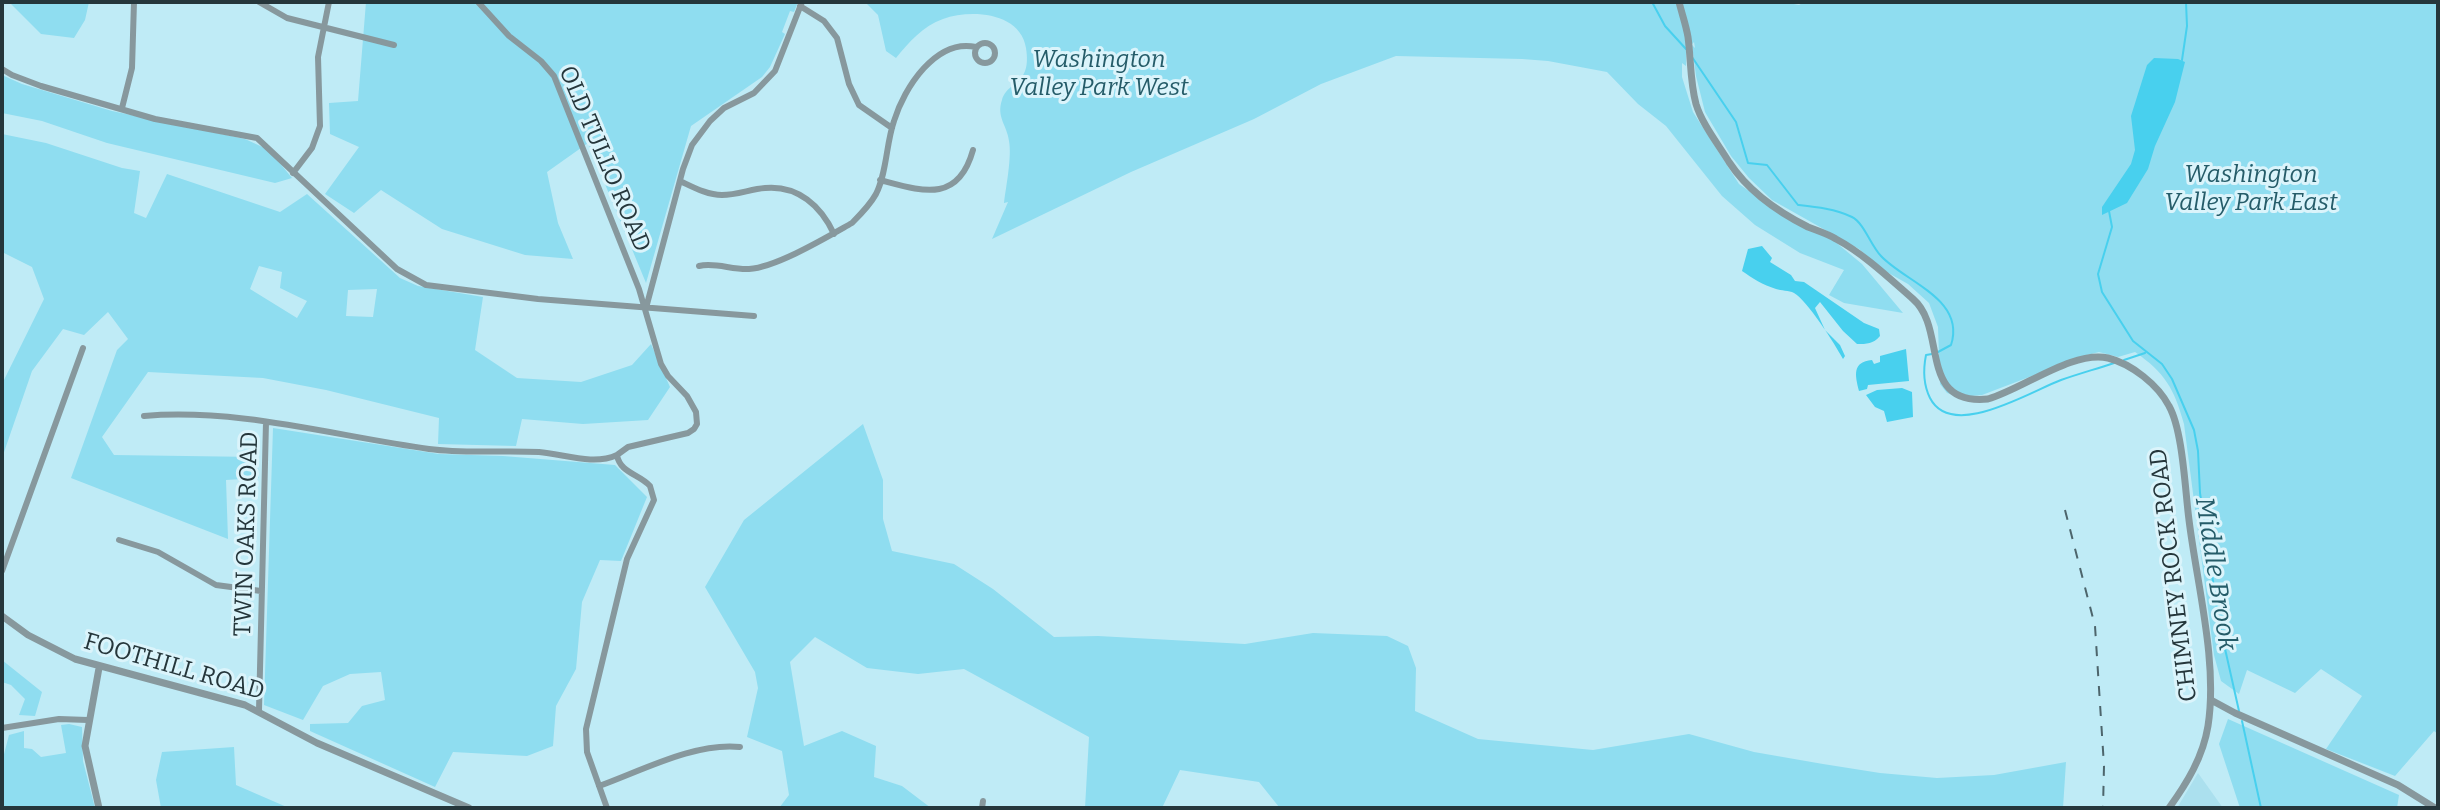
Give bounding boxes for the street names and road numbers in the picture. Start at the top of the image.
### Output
street label: OLD TULLO ROAD [552,62,656,256]
street label: TWIN OAKS ROAD [229,431,265,637]
street label: CHIMNEY ROCK ROAD [2144,447,2204,703]
street label: FOOTHILL ROAD [80,627,268,707]

